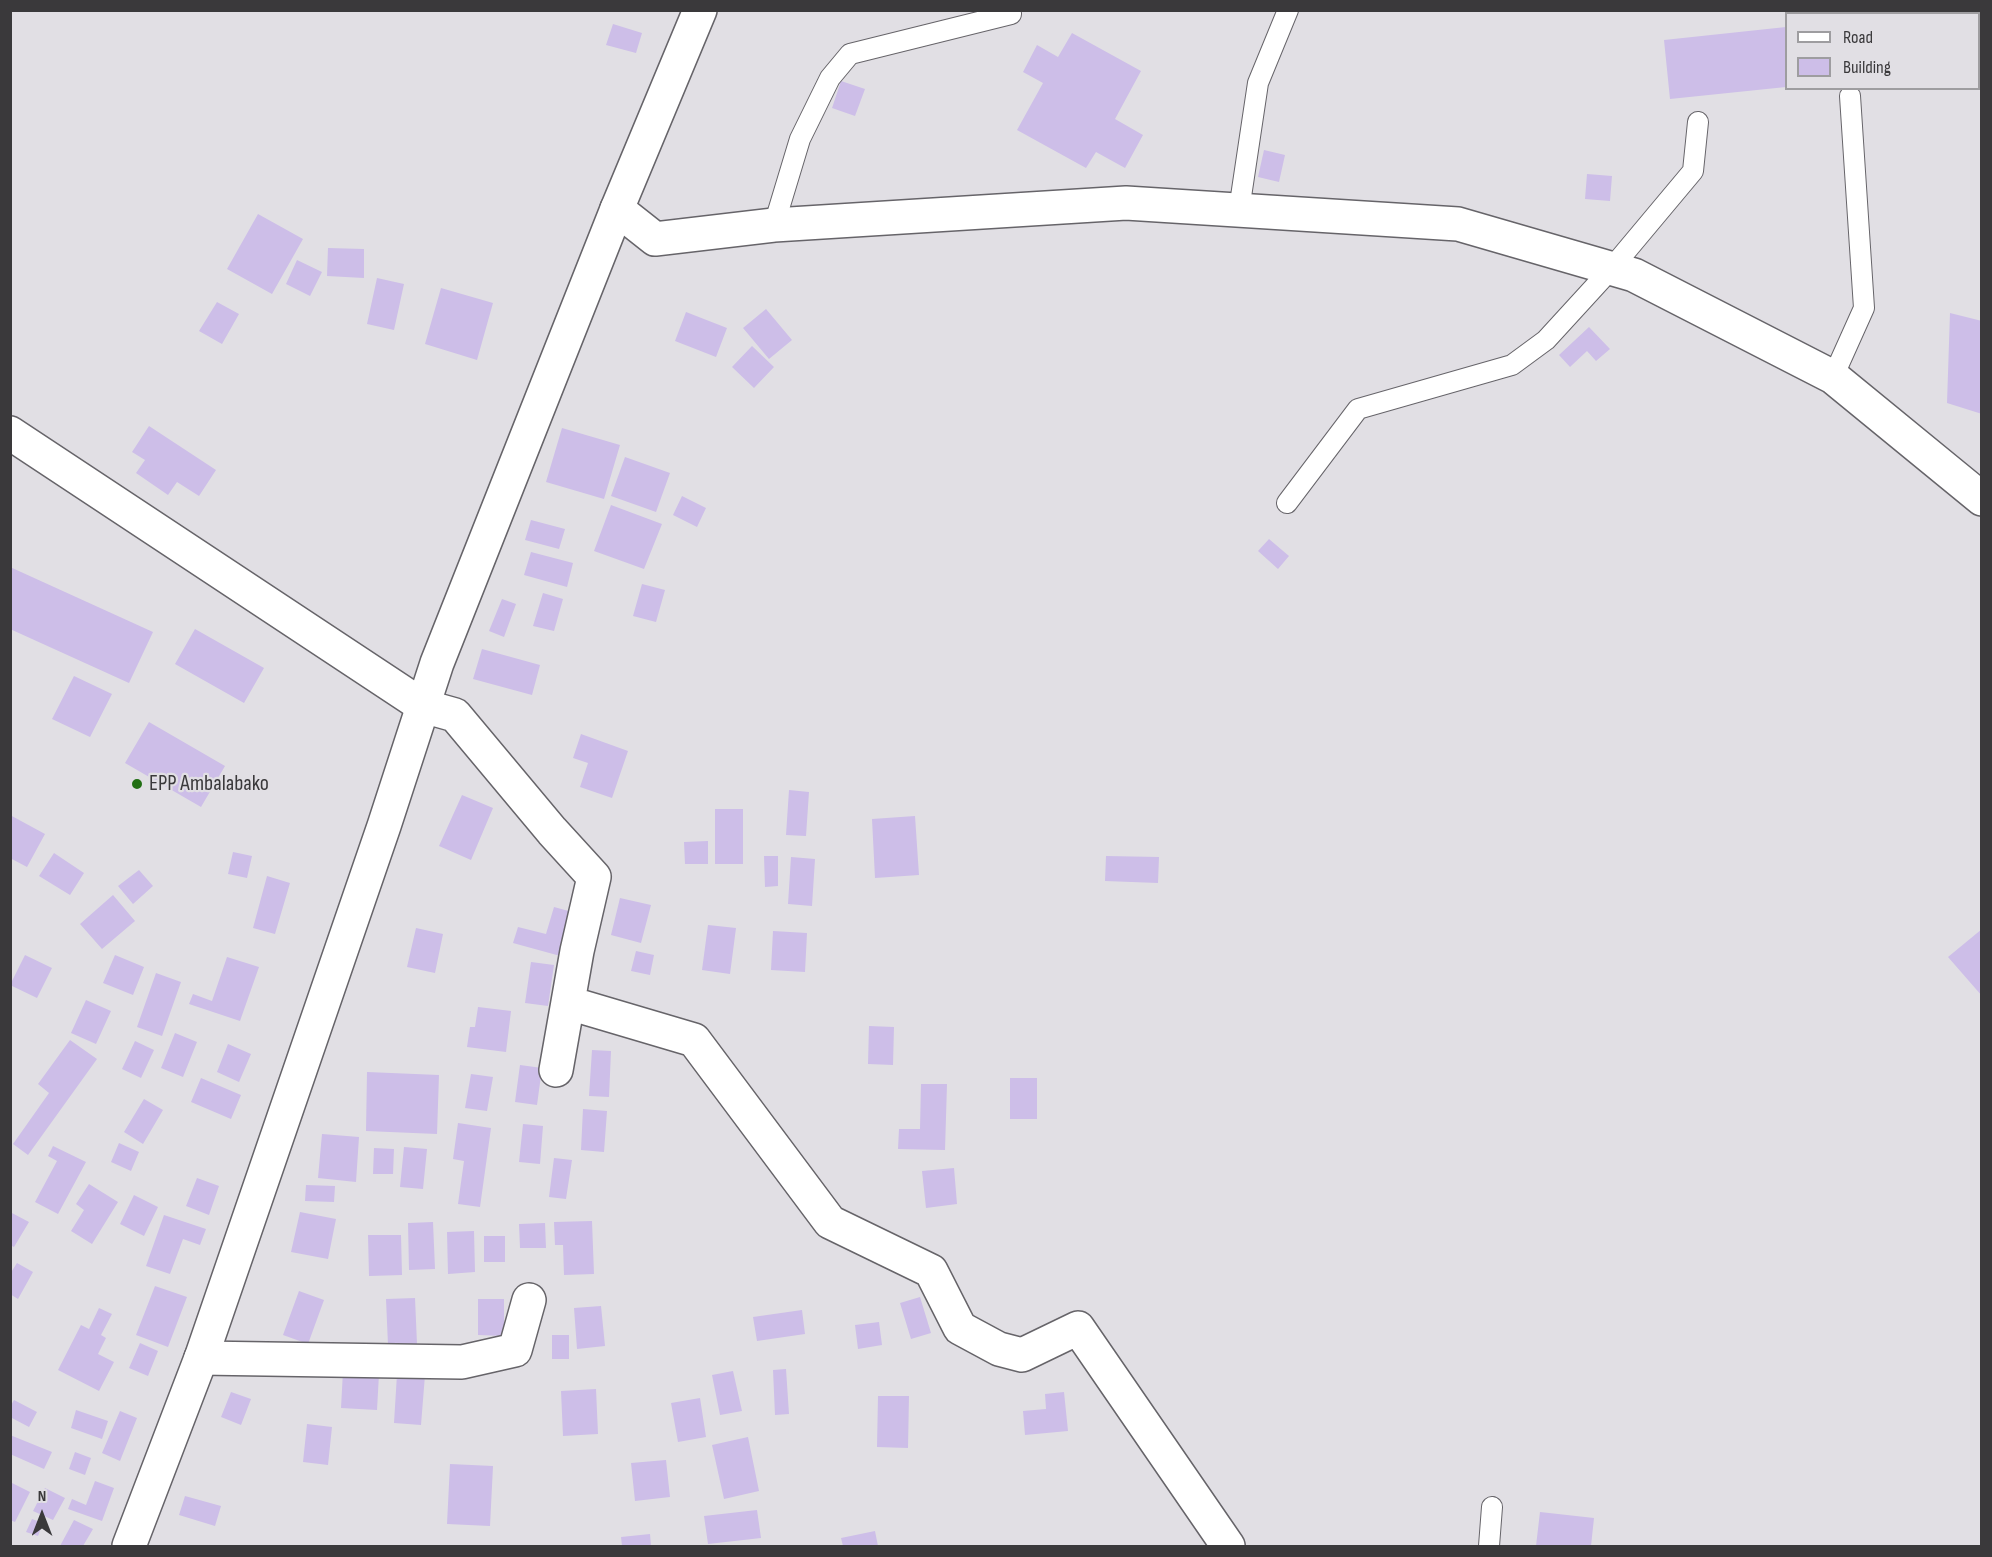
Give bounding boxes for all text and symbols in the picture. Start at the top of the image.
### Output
legend [1785,12,1980,90]
text: Road [1843,27,1873,48]
text: Building [1843,57,1891,78]
place label: EPP Ambalabako [149,771,269,797]
marker: EPP Ambalabako [130,777,144,791]
north arrow [12,1485,72,1545]
text: N [38,1487,46,1506]

